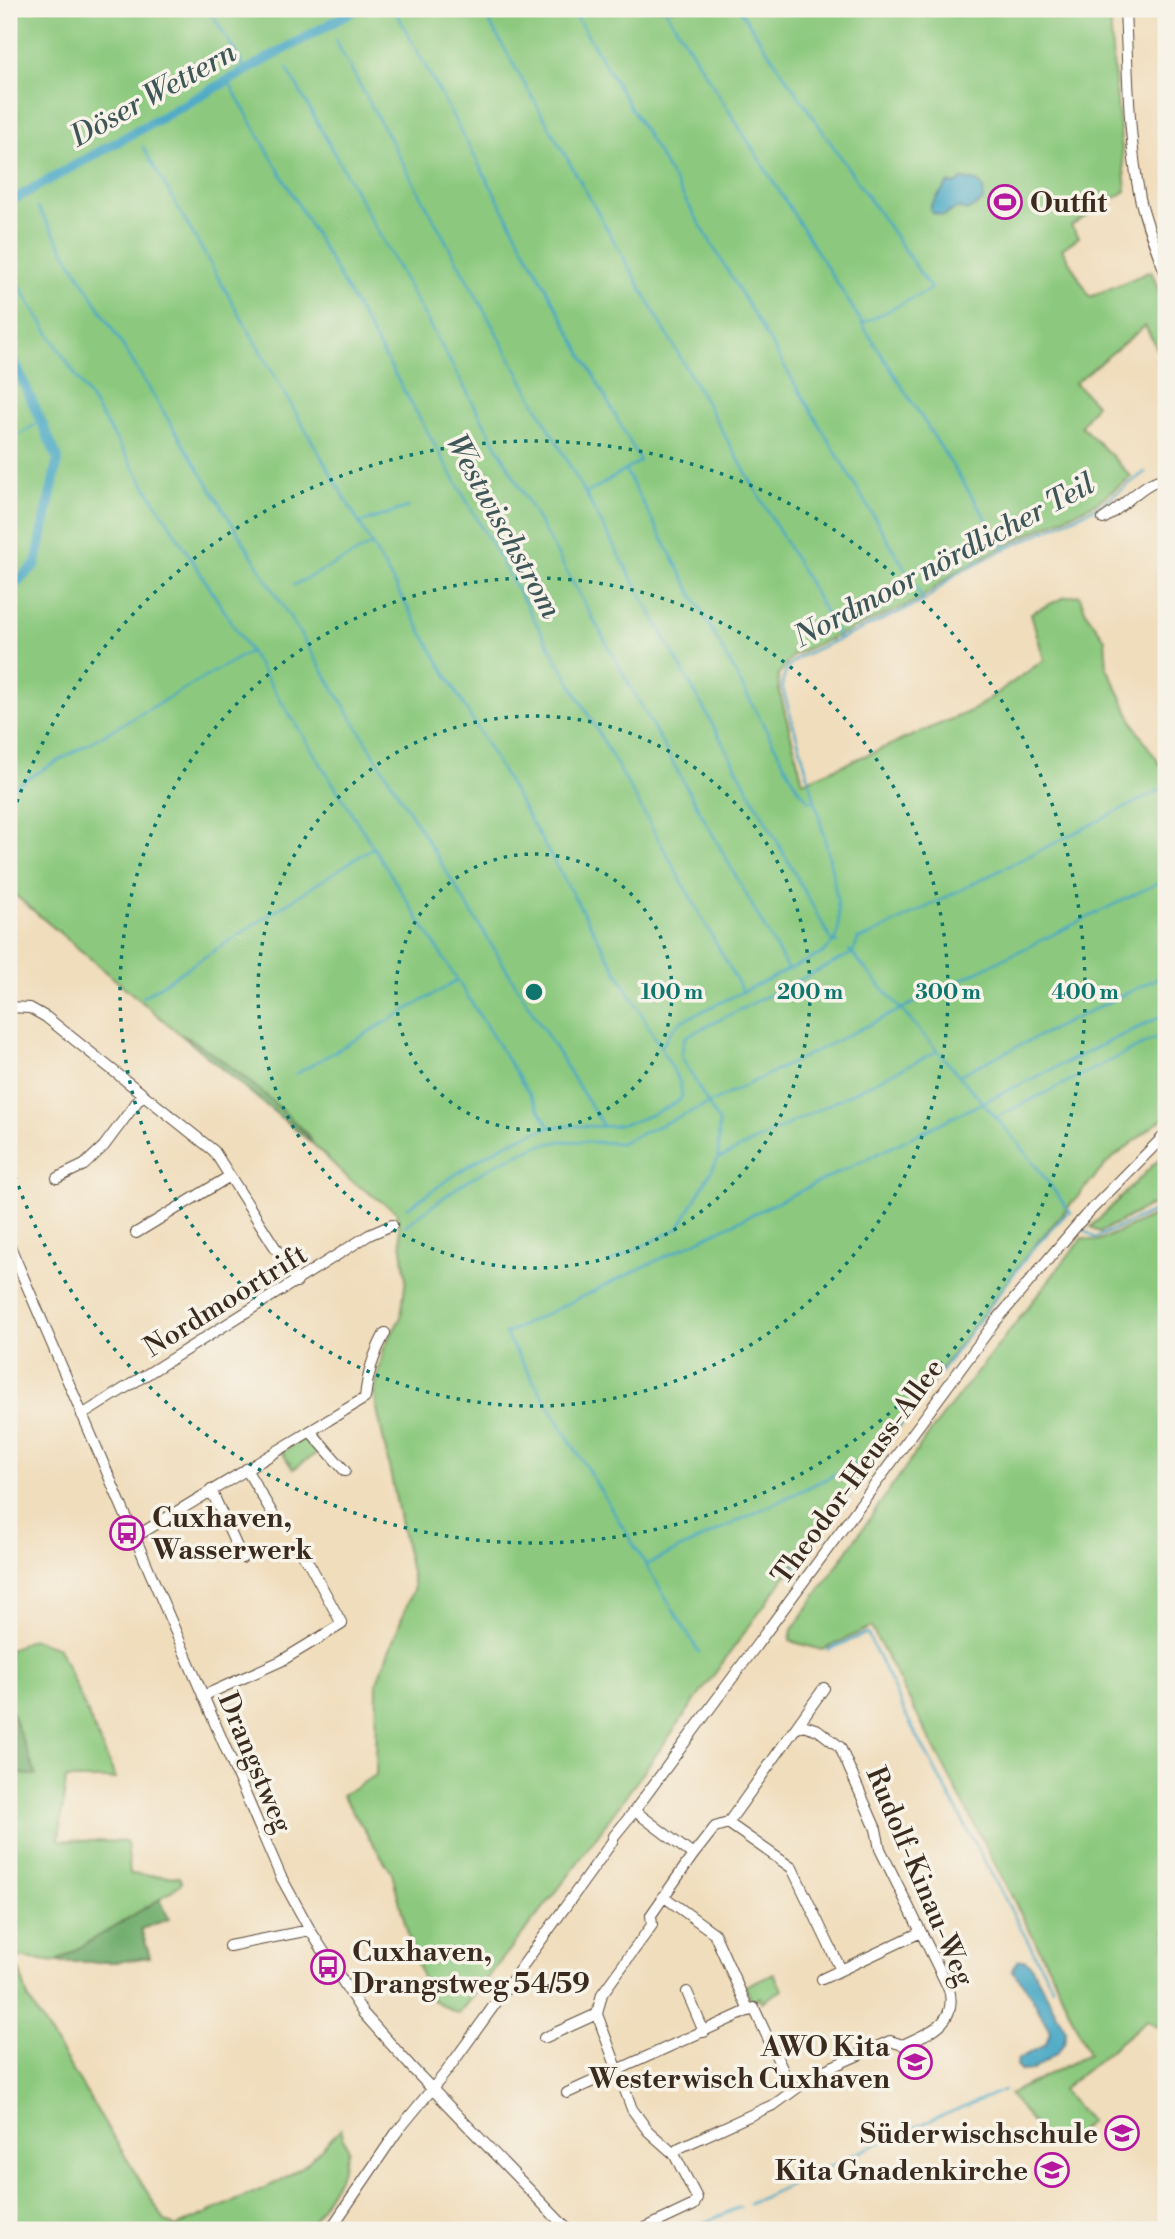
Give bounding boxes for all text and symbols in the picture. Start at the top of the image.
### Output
water label: Döser Wettern [63,34,243,157]
sports icon: Outfit [986,183,1024,221]
place label: Outfit [1030,186,1108,221]
water label: Westwischstrom [437,428,570,626]
water label: Nordmoor nördlicher Teil [786,465,1102,657]
centre of rings [522,980,546,1004]
text: 100 m [641,980,703,1006]
text: 200 m [777,980,843,1006]
text: 300 m [915,980,981,1006]
text: 400 m [1051,980,1119,1006]
street label: Nordmoortrift [138,1237,314,1365]
street label: Theodor-Heuss-Allee [764,1352,952,1592]
place label: Cuxhaven, Wasserwerk [151,1501,313,1568]
bus stop icon: Cuxhaven, Wasserwerk [108,1514,146,1552]
street label: Drangstweg [209,1687,300,1839]
street label: Rudolf-Kinau-Weg [858,1762,982,1992]
place label: Cuxhaven, Drangstweg 54/59 [352,1935,590,2002]
bus stop icon: Cuxhaven, Drangstweg 54/59 [309,1948,347,1986]
place label: AWO Kita Westerwisch Cuxhaven [588,2030,891,2097]
school or university icon: AWO Kita Westerwisch Cuxhaven [896,2043,934,2081]
school or university icon: Süderwischschule [1103,2114,1141,2152]
place label: Süderwischschule [860,2117,1098,2152]
school or university icon: Kita Gnadenkirche [1033,2151,1071,2189]
place label: Kita Gnadenkirche [775,2154,1028,2189]

